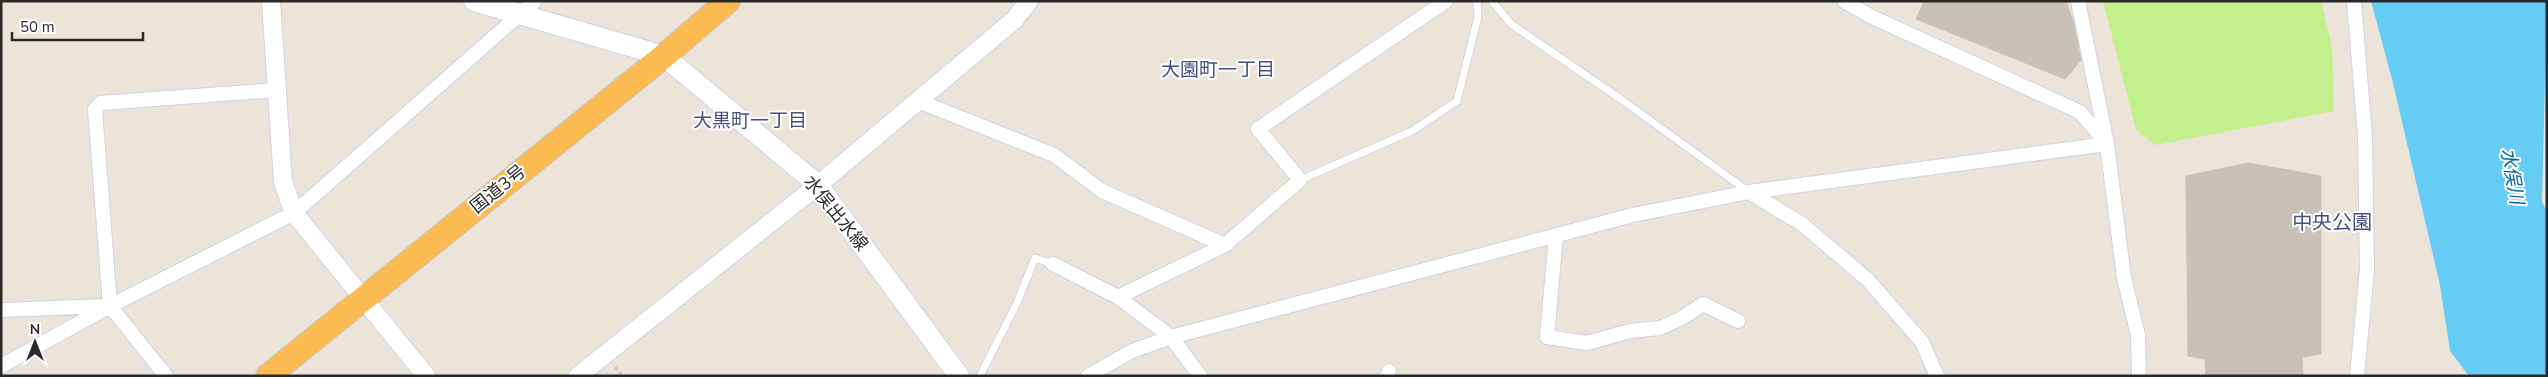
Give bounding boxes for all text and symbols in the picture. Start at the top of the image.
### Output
scale bar [12,10,144,42]
text: 50 m [20,17,55,37]
district label: 大園町一丁目 [1161,57,1275,83]
district label: 大黒町一丁目 [693,108,807,134]
water label: 水俣川 [2494,146,2530,208]
street label: 国道3号 [465,159,531,219]
street label: 水俣出水線 [798,170,874,256]
district label: 中央公園 [2292,209,2372,236]
north arrow [10,317,60,367]
text: N [30,320,40,339]

